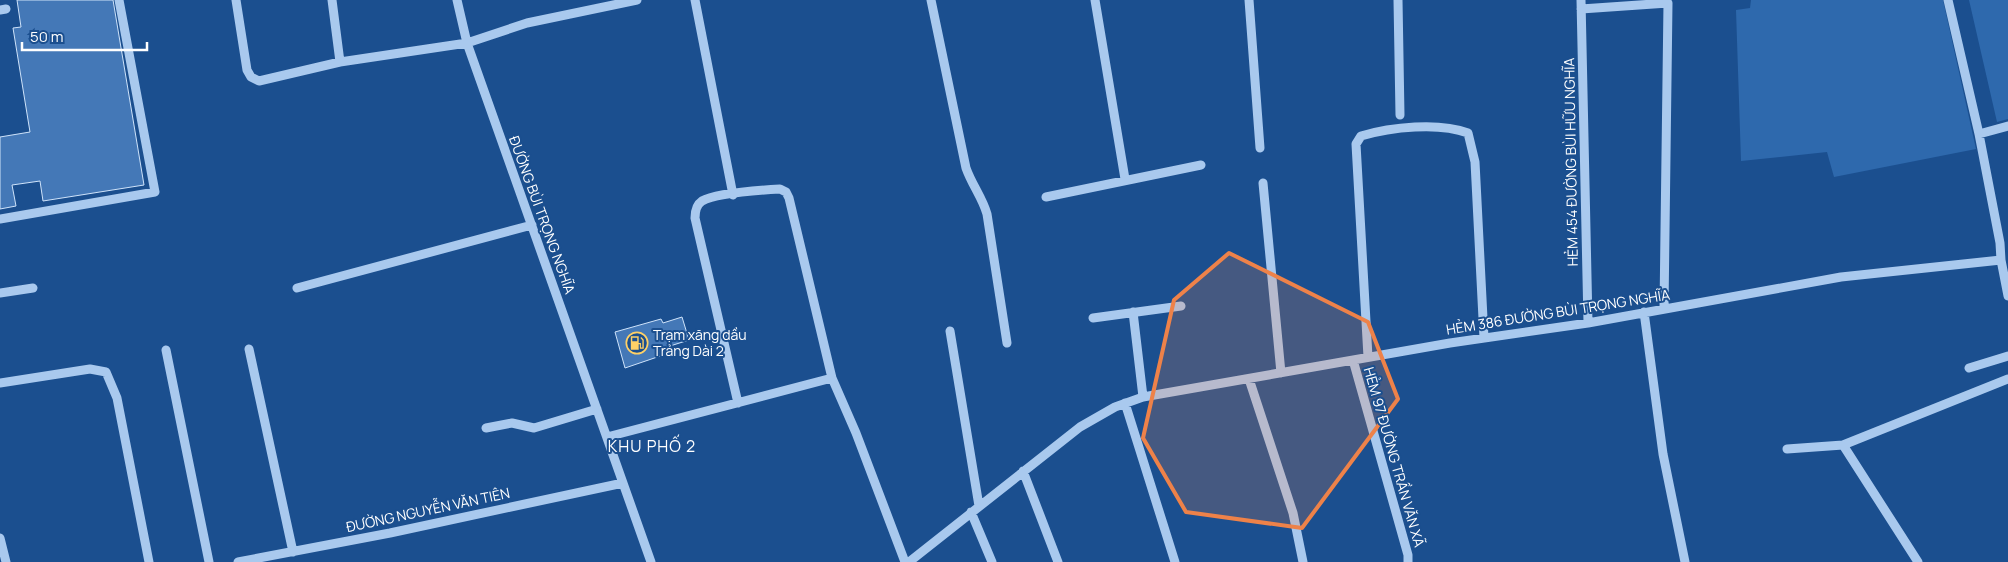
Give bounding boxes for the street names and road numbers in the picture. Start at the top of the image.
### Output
street label: HẺM 454 ĐƯỜNG BÙI HỮU NGHĨA [1559,57,1582,267]
street label: ĐƯỜNG BÙI TRỌNG NGHĨA [505,133,580,297]
street label: HẺM 386 ĐƯỜNG BÙI TRỌNG NGHĨA [1445,284,1671,339]
street label: HẺM 97 ĐƯỜNG TRẦN VĂN XÃ [1360,364,1430,549]
street label: ĐƯỜNG NGUYỄN VĂN TIÊN [344,482,511,536]

